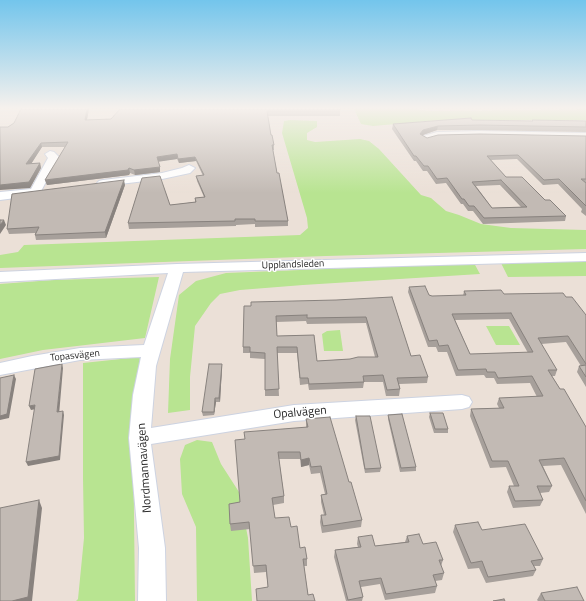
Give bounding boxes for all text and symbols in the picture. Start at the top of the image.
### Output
street label: Upplandsleden [261,258,325,272]
street label: Topasvägen [50,347,100,365]
street label: Opalvägen [273,404,327,422]
street label: Nordmannavägen [135,423,155,513]

